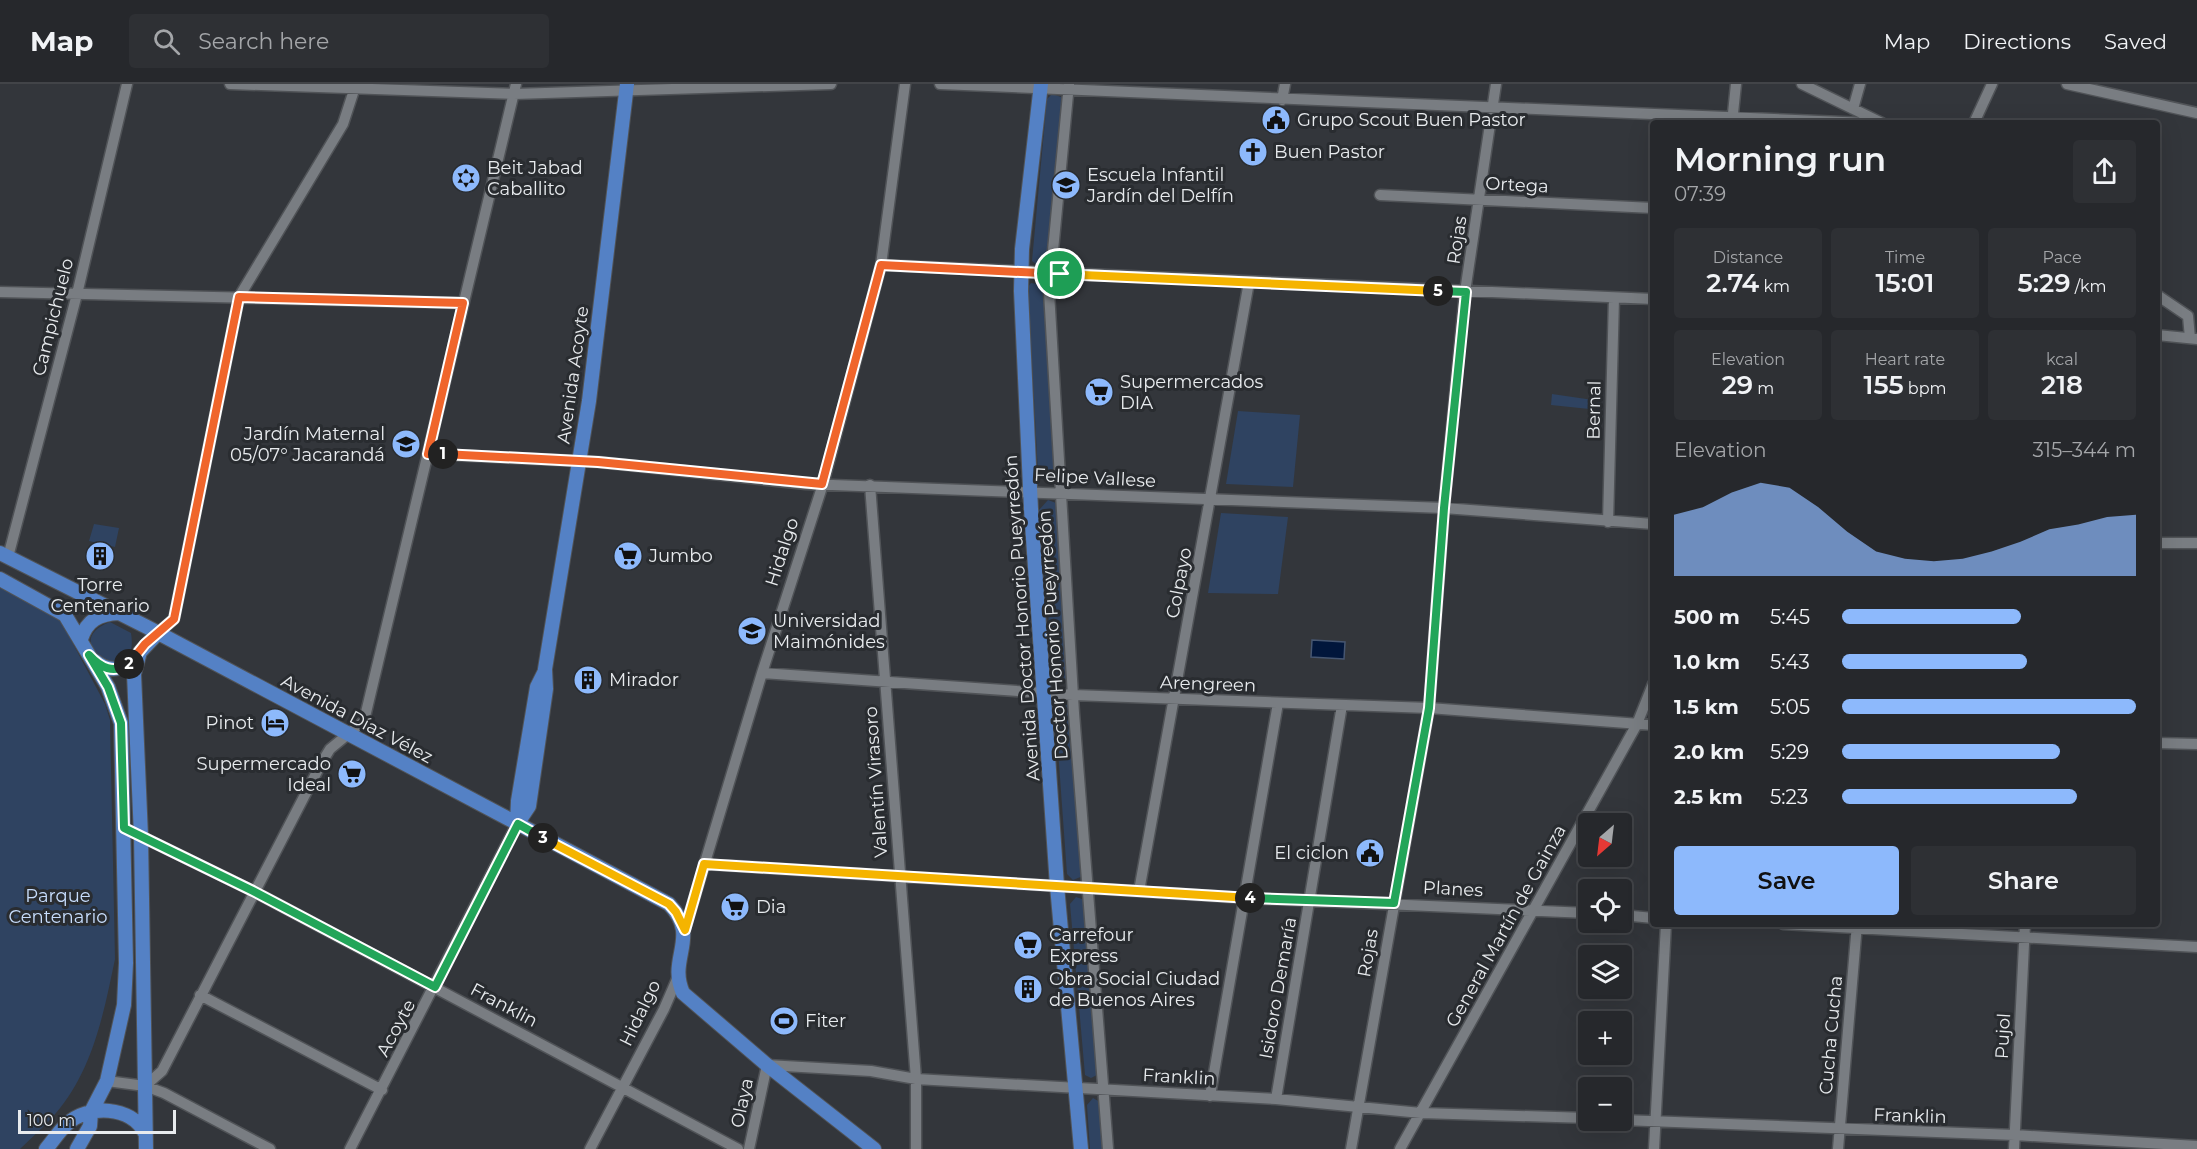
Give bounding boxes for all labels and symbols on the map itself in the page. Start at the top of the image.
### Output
public building icon: Grupo Scout Buen Pastor [1260,104,1292,136]
place label: Grupo Scout Buen Pastor [1297,109,1526,131]
church icon: Buen Pastor [1237,136,1269,168]
place label: Buen Pastor [1274,141,1385,163]
place label: Beit Jabad Caballito [487,157,583,200]
synagogue icon: Beit Jabad Caballito [450,162,482,194]
place label: Escuela Infantil Jardín del Delfín [1086,164,1234,207]
school or university icon: Escuela Infantil Jardín del Delfín [1050,169,1082,201]
street label: Ortega [1485,172,1549,198]
street label: Rojas [1442,214,1472,266]
pin [1034,248,1085,299]
street label: Campichuelo [28,256,78,378]
pin: 5 [1423,276,1453,306]
street label: Avenida Acoyte [552,305,594,445]
place label: Supermercados DIA [1120,371,1264,414]
supermarket icon: Supermercados DIA [1083,376,1115,408]
street label: Bernal [1582,380,1606,440]
place label: Jardín Maternal 05/07° Jacarandá [230,423,385,466]
school or university icon: Jardín Maternal 05/07° Jacarandá [390,428,422,460]
pin: 1 [428,439,458,469]
street label: Avenida Doctor Honorio Pueyrredón [1000,454,1044,782]
street label: Felipe Vallese [1034,464,1157,492]
street label: Doctor Honorio Pueyrredón [1033,510,1073,760]
street label: Hidalgo [761,515,803,589]
building icon: Torre Centenario [84,540,116,572]
supermarket icon: Jumbo [612,540,644,572]
place label: Jumbo [648,545,713,567]
street label: Colpayo [1161,546,1197,620]
place label: Torre Centenario [50,574,150,617]
place label: Universidad Maimónides [773,610,885,653]
school or university icon: Universidad Maimónides [736,615,768,647]
pin: 2 [114,649,144,679]
building icon: Mirador [572,664,604,696]
place label: Mirador [609,669,679,691]
street label: Avenida Díaz Vélez [277,670,437,768]
street label: Arengreen [1160,671,1256,697]
street label: Valentín Virasoro [860,706,892,858]
hotel icon: Pinot [259,707,291,739]
place label: Pinot [205,712,254,734]
place label: Supermercado Ideal [196,753,331,796]
supermarket icon: Supermercado Ideal [336,758,368,790]
north arrow [1578,813,1632,867]
street label: General Martín de Gainza [1441,821,1571,1031]
pin: 3 [528,823,558,853]
public building icon: El ciclon [1354,837,1386,869]
place label: El ciclon [1274,842,1349,864]
street label: Planes [1422,876,1484,902]
pin: 4 [1235,883,1265,913]
park label: Parque Centenario [8,885,108,928]
supermarket icon: Dia [719,891,751,923]
place label: Dia [756,896,786,918]
street label: Isidoro Demaría [1255,915,1301,1061]
place label: Carrefour Express [1049,924,1134,967]
street label: Rojas [1353,927,1383,979]
supermarket icon: Carrefour Express [1012,929,1044,961]
place label: Obra Social Ciudad de Buenos Aires [1049,968,1220,1011]
building icon: Obra Social Ciudad de Buenos Aires [1012,973,1044,1005]
street label: Cucha Cucha [1815,975,1847,1095]
street label: Hidalgo [615,976,665,1050]
street label: Franklin [467,978,541,1032]
street label: Acoyte [372,996,420,1060]
sports icon: Fiter [768,1005,800,1037]
place label: Fiter [805,1010,846,1032]
street label: Pujol [1991,1012,2015,1060]
street label: Franklin [1142,1064,1216,1090]
street label: Olaya [726,1076,758,1130]
street label: Franklin [1873,1104,1947,1128]
scale bar [18,1107,176,1134]

